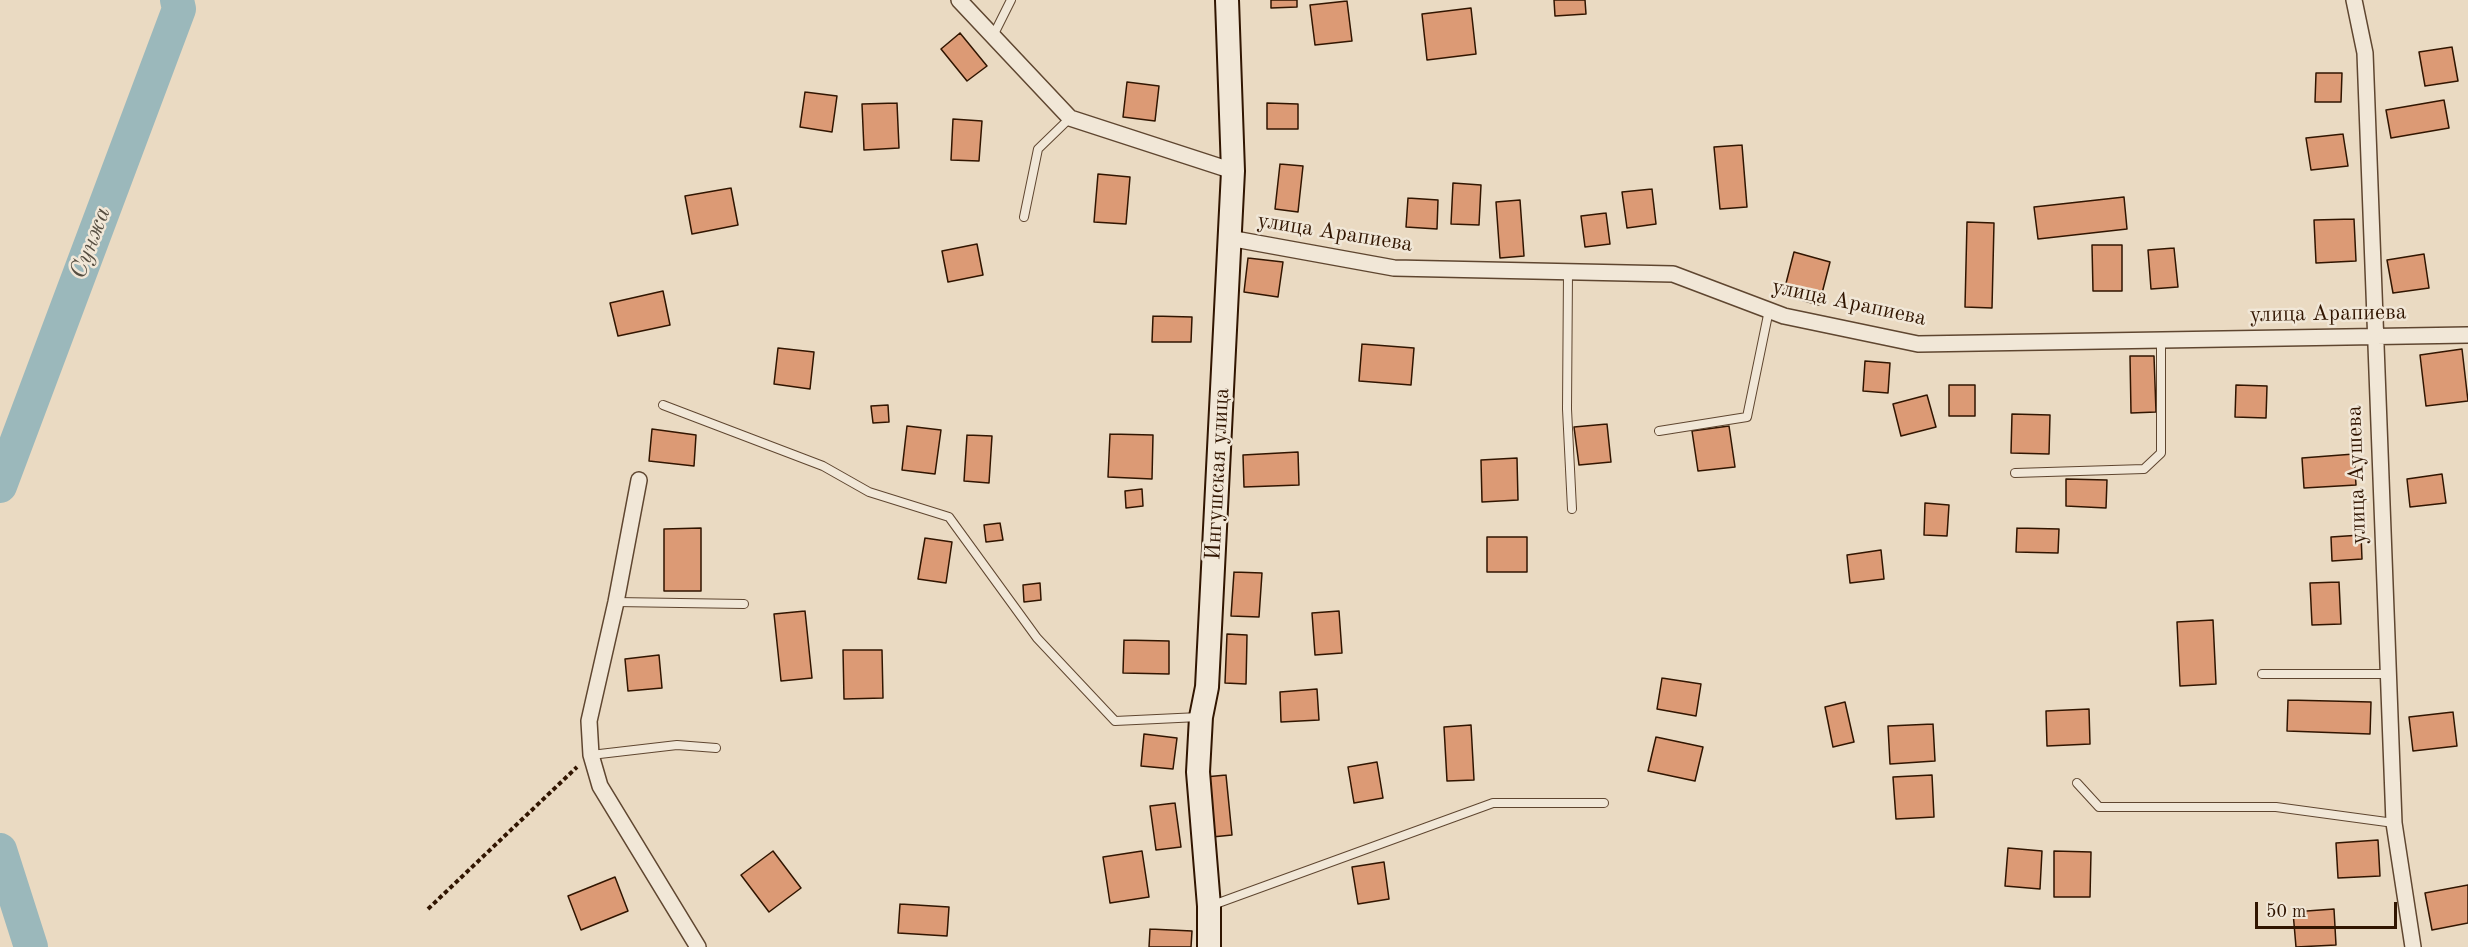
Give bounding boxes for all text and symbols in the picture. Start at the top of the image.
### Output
water label: Сунжа [64,203,118,283]
street label: улица Арапиева [1255,208,1415,258]
street label: улица Арапиева [1769,274,1929,332]
street label: улица Арапиева [2249,299,2407,329]
street label: Ингушская улица [1200,387,1236,561]
street label: улица Аушева [2341,405,2373,545]
scale bar [2258,890,2400,928]
text: 50 m [2266,903,2306,921]

